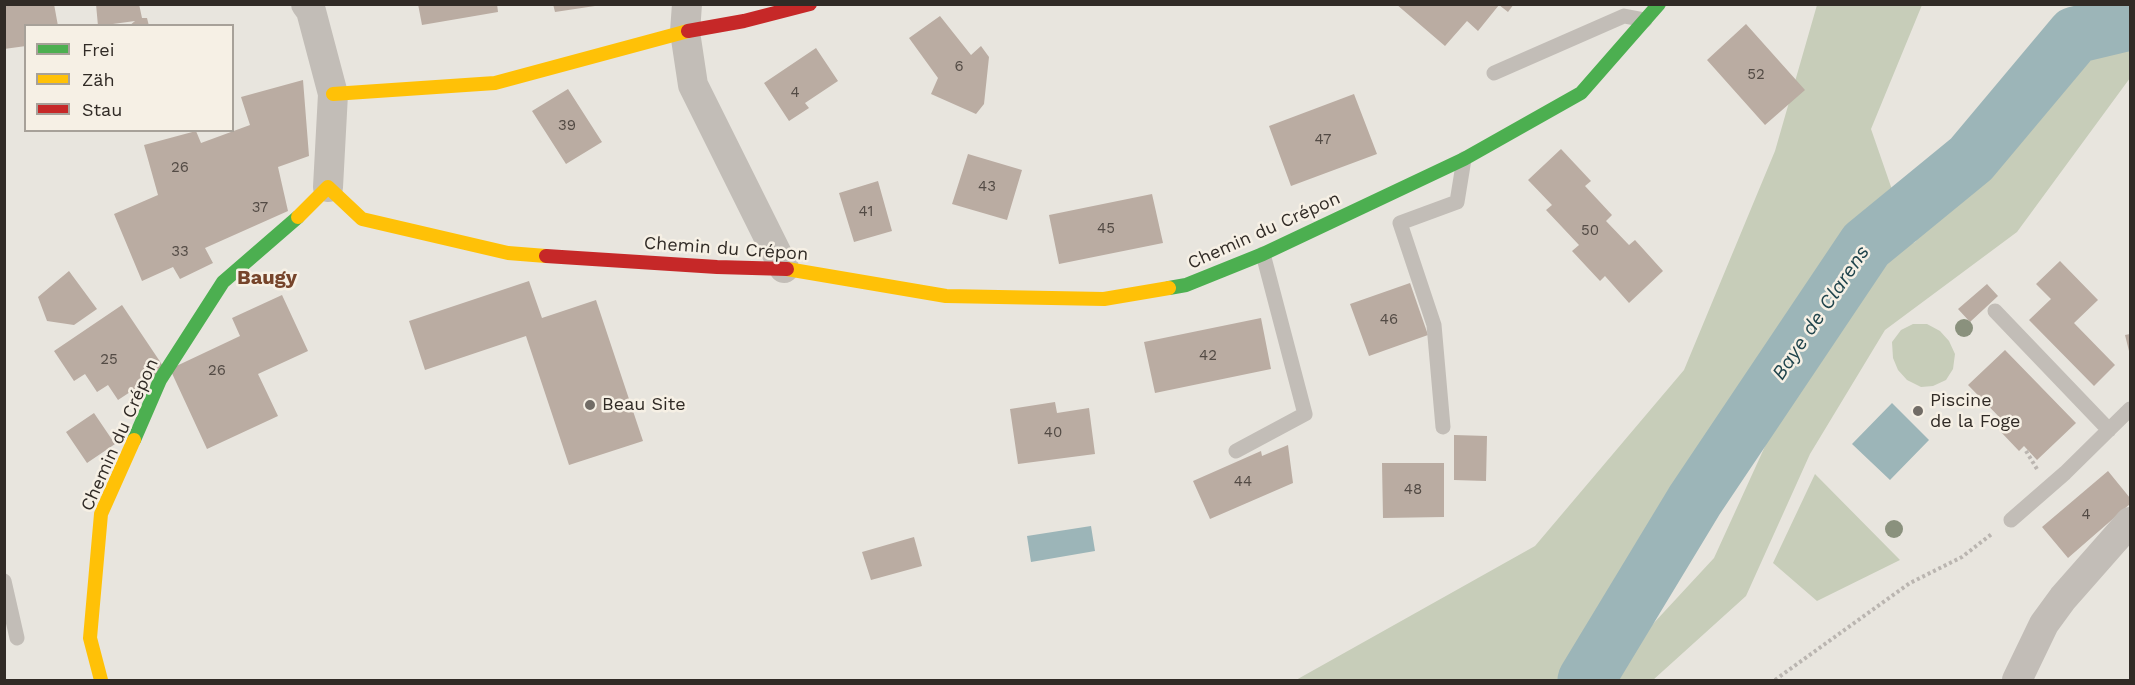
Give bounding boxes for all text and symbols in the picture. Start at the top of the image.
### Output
legend [24,24,234,132]
text: Frei [82,39,114,60]
house number: 6 [954,58,964,76]
house number: 52 [1747,66,1765,84]
text: Zäh [82,69,115,90]
house number: 4 [790,84,800,102]
text: Stau [82,99,122,120]
house number: 39 [558,117,576,135]
house number: 47 [1315,131,1331,149]
house number: 26 [171,159,189,177]
house number: 43 [978,178,996,196]
street label: Chemin du Crépon [1184,188,1344,274]
house number: 37 [252,199,268,217]
house number: 41 [859,203,873,221]
house number: 45 [1097,220,1115,238]
house number: 50 [1581,222,1599,240]
street label: Chemin du Crépon [643,232,809,266]
water label: Baye de Clarens [1767,241,1875,385]
house number: 33 [171,243,189,261]
district label: Baugy [237,266,297,290]
house number: 46 [1380,311,1398,329]
house number: 42 [1199,347,1217,365]
house number: 25 [100,351,118,369]
street label: Chemin du Crépon [77,355,163,515]
house number: 26 [208,362,226,380]
place label: Piscine de la Foge [1930,390,2020,432]
place label: Beau Site [602,394,686,416]
marker: Beau Site [583,398,597,412]
marker: Piscine de la Foge [1911,404,1925,418]
house number: 40 [1044,424,1062,442]
house number: 44 [1234,473,1252,491]
house number: 48 [1404,481,1422,499]
house number: 4 [2081,506,2091,524]

